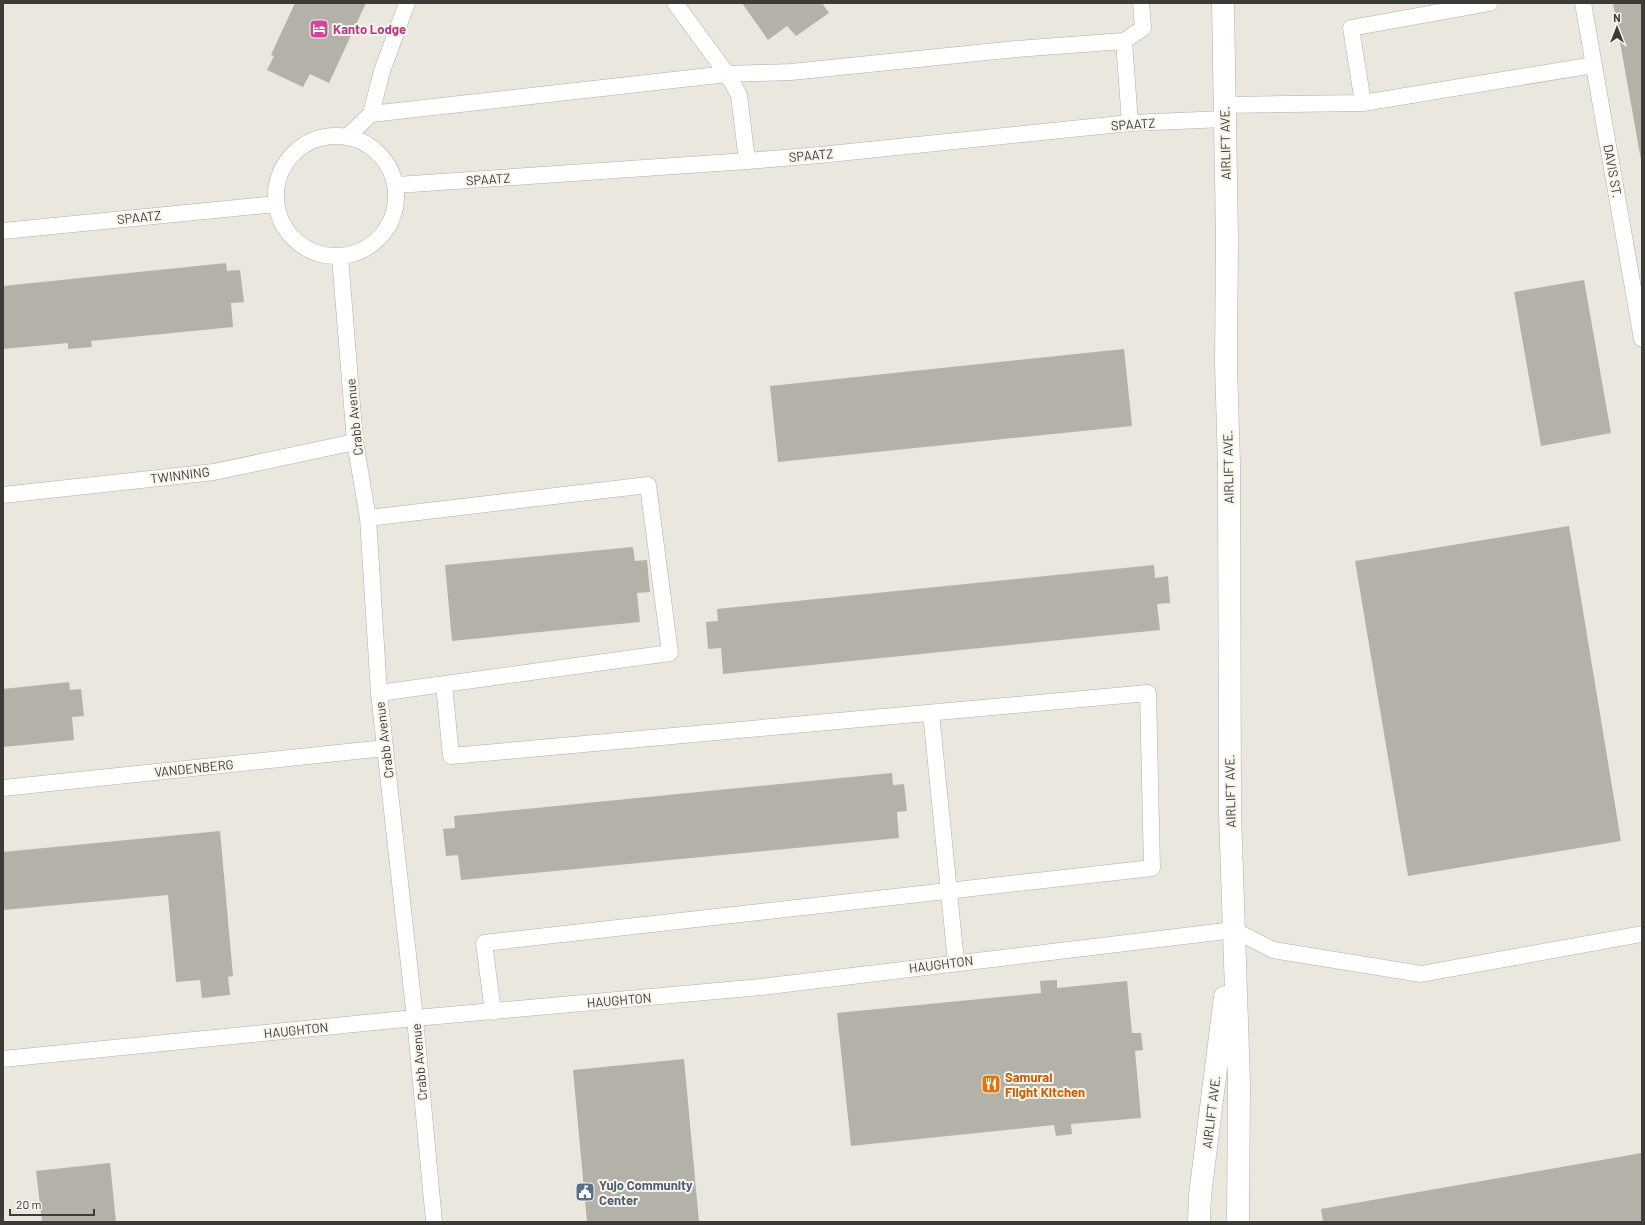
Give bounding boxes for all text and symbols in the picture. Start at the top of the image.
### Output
north arrow [1597,8,1637,48]
text: N [1613,11,1621,24]
hotel icon: Kanto Lodge [308,18,330,40]
place label: Kanto Lodge [333,21,406,37]
street label: AIRLIFT AVE. [1216,106,1234,180]
street label: SPAATZ [1110,114,1156,134]
street label: DAVIS ST. [1600,143,1626,199]
street label: SPAATZ [788,145,834,165]
street label: SPAATZ [465,169,511,189]
street label: SPAATZ [116,207,162,227]
street label: Crabb Avenue [342,378,366,456]
street label: AIRLIFT AVE. [1219,430,1237,504]
street label: TWINNING [149,463,211,487]
street label: Crabb Avenue [371,701,397,779]
street label: AIRLIFT AVE. [1221,754,1239,828]
street label: VANDENBERG [154,756,234,780]
street label: HAUGHTON [908,952,974,976]
street label: HAUGHTON [586,989,652,1011]
street label: HAUGHTON [263,1019,329,1041]
street label: Crabb Avenue [408,1023,430,1101]
place label: Samurai Flight Kitchen [1005,1069,1085,1100]
restaurant icon: Samurai Flight Kitchen [980,1073,1002,1095]
street label: AIRLIFT AVE. [1199,1075,1223,1149]
place label: Yujo Community Center [599,1177,693,1208]
public building icon: Yujo Community Center [574,1181,596,1203]
scale bar [10,1191,94,1217]
text: 20 m [16,1197,42,1211]

